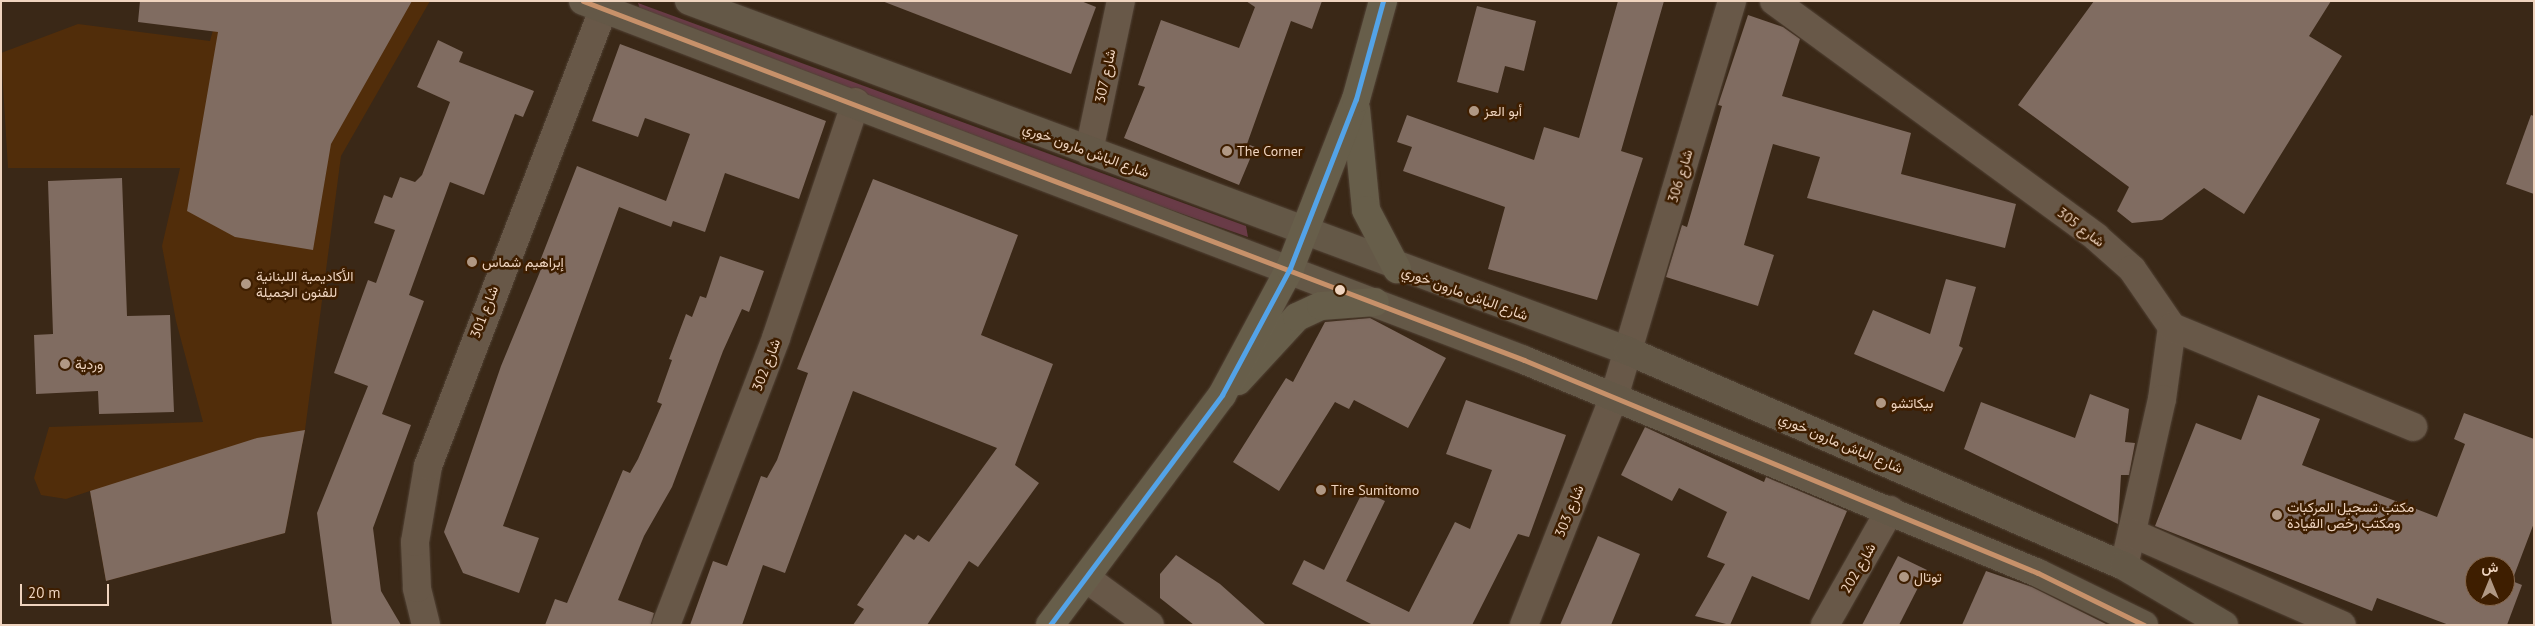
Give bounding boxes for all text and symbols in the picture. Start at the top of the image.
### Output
street label: شارع 307 [1091,47,1119,105]
place label: أبو العز [1484,103,1522,119]
marker: أبو العز [1468,105,1480,117]
street label: شارع الباش مارون خوري [1020,119,1152,181]
place label: The Corner [1237,143,1303,159]
marker: The Corner [1221,145,1233,157]
street label: شارع 306 [1664,147,1696,205]
street label: شارع 305 [2054,204,2108,250]
place label: إبراهيم شماس [482,254,564,270]
marker: إبراهيم شماس [466,256,478,268]
street label: شارع الباش مارون خوري [1399,262,1531,324]
place label: الأكاديمية اللبنانية للفنون الجميلة [256,268,354,300]
marker: الأكاديمية اللبنانية للفنون الجميلة [240,278,252,290]
street label: شارع 301 [466,283,502,341]
unlabelled marker [1335,285,1345,295]
street label: شارع 302 [748,336,784,394]
place label: وردية [75,356,103,372]
marker: وردية [59,358,71,370]
place label: بيكاتشو [1891,395,1933,411]
marker: بيكاتشو [1875,397,1887,409]
street label: شارع الباش مارون خوري [1776,409,1906,477]
place label: Tire Sumitomo [1331,482,1419,498]
street label: شارع 303 [1551,482,1587,540]
marker: Tire Sumitomo [1315,484,1327,496]
place label: مكتب تسجيل المركبات ومكتب رخص القيادة [2287,499,2414,532]
marker: مكتب تسجيل المركبات ومكتب رخص القيادة [2271,509,2283,521]
street label: شارع 202 [1837,540,1879,596]
north arrow [2465,556,2515,606]
text: ش [2482,558,2498,576]
place label: توتال [1914,569,1942,585]
marker: توتال [1898,571,1910,583]
scale bar [22,574,111,606]
text: 20 m [28,583,61,602]

